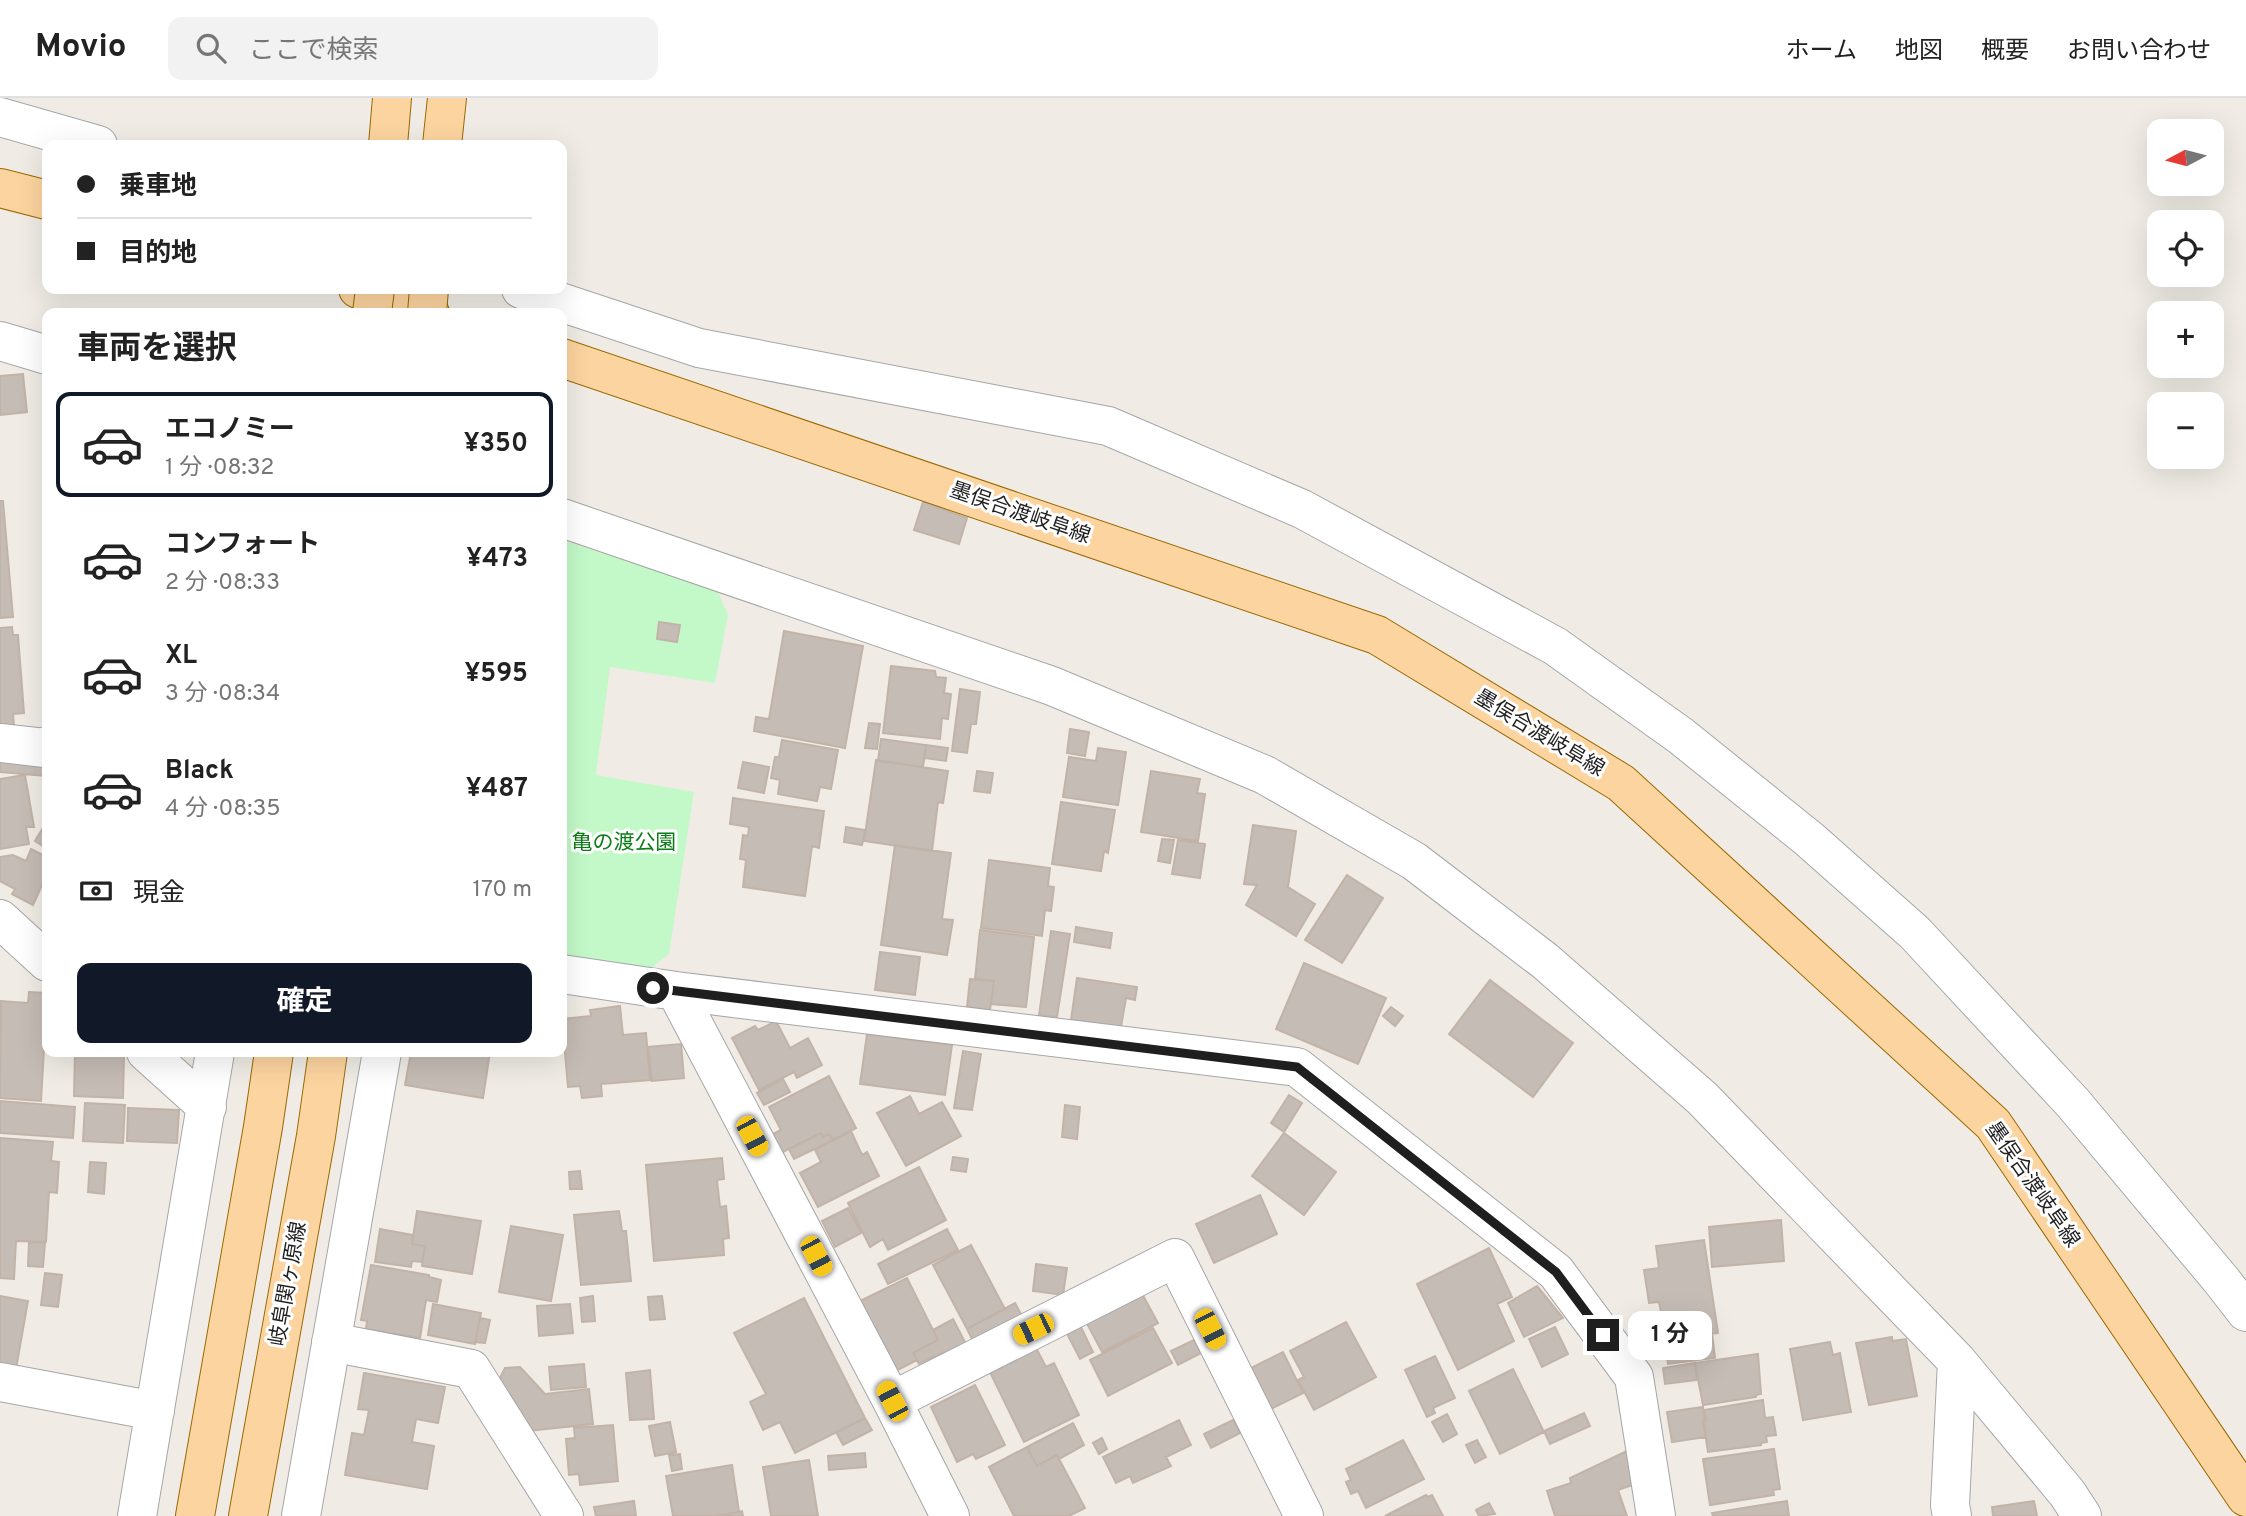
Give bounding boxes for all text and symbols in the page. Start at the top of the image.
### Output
search box [168,17,658,80]
text: Movio [35,27,126,69]
icon: search [192,29,230,67]
text: ここで検索 [248,35,378,68]
text: ホーム [1786,37,1857,67]
text: 地図 [1895,37,1943,67]
text: 概要 [1981,37,2029,67]
text: お問い合わせ [2067,37,2211,67]
north arrow [2147,119,2224,196]
map controls [2147,119,2224,469]
text: 乗車地 [119,171,197,204]
button: locate [2147,210,2224,287]
text: 目的地 [119,238,197,271]
button: + [2147,301,2224,378]
text: 車両を選択 [77,330,237,370]
button: − [2147,392,2224,469]
icon: car [81,413,144,476]
text: エコノミー [165,414,295,447]
text: ¥350 [464,428,528,461]
text: 1 分 · 08:32 [165,454,274,483]
street label: 墨俣合渡岐阜線 [946,477,1094,551]
icon: car [81,528,144,591]
text: コンフォート [165,529,320,562]
text: ¥473 [466,543,528,576]
text: 2 分 · 08:33 [165,569,280,598]
text: XL [165,640,197,673]
icon: car [81,643,144,706]
text: ¥595 [464,658,528,691]
text: 3 分 · 08:34 [165,680,280,709]
street label: 墨俣合渡岐阜線 [1469,685,1609,783]
text: Black [165,755,234,788]
icon: car [81,758,144,821]
text: ¥487 [466,773,528,806]
text: 4 分 · 08:35 [165,795,281,824]
park label: 亀の渡公園 [572,830,677,857]
icon: cash [77,872,115,910]
text: 170 m [473,876,532,905]
text: 現金 [133,878,185,911]
button: 確定 [77,963,532,1043]
route start [637,972,669,1004]
car [733,1113,772,1159]
street label: 墨俣合渡岐阜線 [1979,1117,2085,1253]
street label: 岐阜関ヶ原線 [265,1220,313,1348]
car [797,1233,836,1279]
car [1192,1306,1229,1352]
car [1010,1310,1057,1348]
callout: 1 分 [1628,1310,1712,1360]
route end [1587,1319,1619,1351]
text: 1 分 [1651,1321,1689,1350]
car [873,1378,912,1424]

